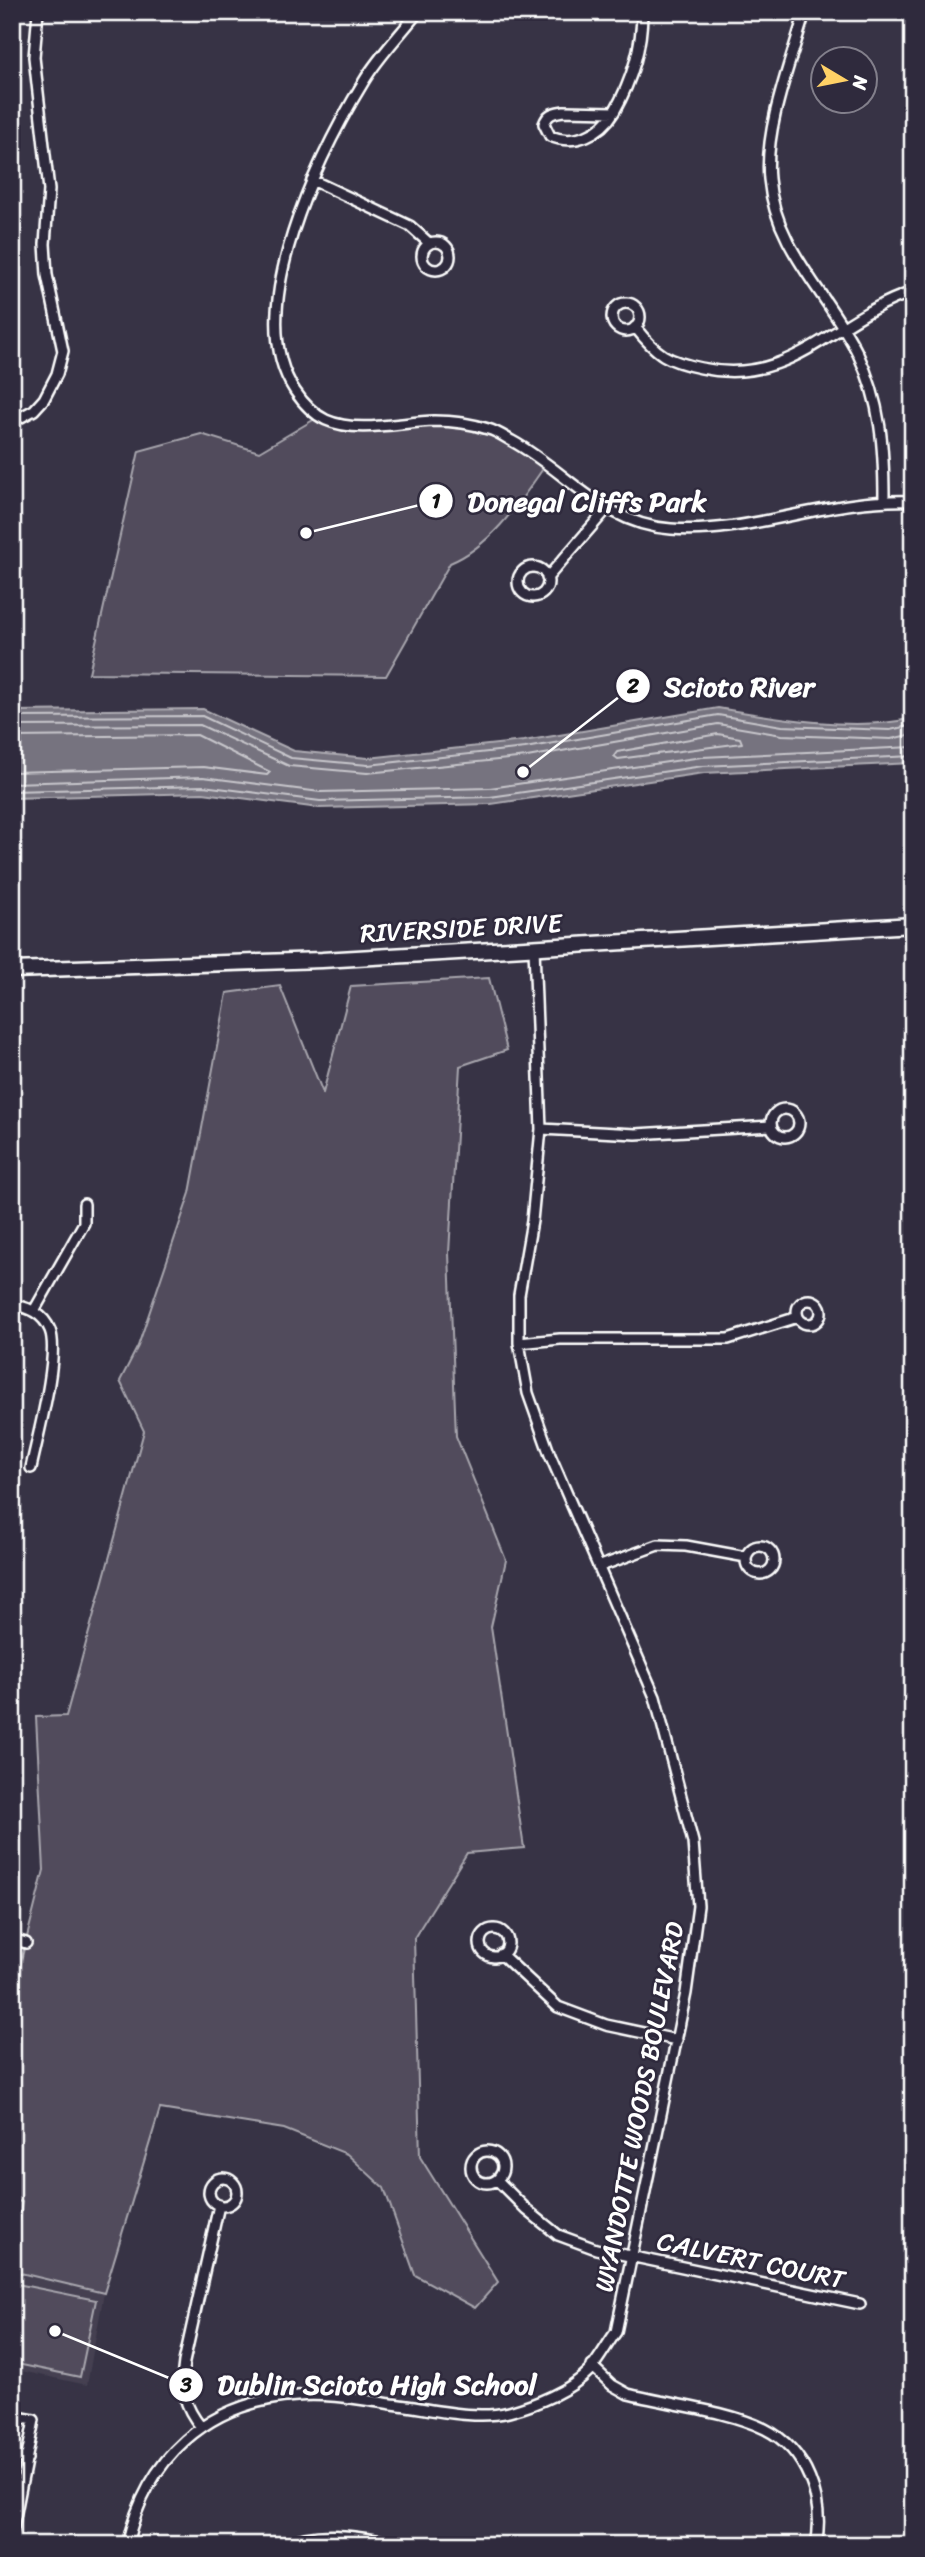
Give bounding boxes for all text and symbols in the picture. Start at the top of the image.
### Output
north arrow [810,46,880,116]
text: N [843,73,878,93]
callout: Donegal Cliffs Park [419,476,721,525]
text: Donegal Cliffs Park [468,477,708,526]
text: 1 [431,482,441,520]
callout: Scioto River [615,661,829,710]
text: Scioto River [663,662,817,711]
text: 2 [626,667,639,705]
street label: RIVERSIDE DRIVE [359,900,565,956]
street label: WYANDOTTE WOODS BOULEVARD [581,1918,698,2296]
street label: CALVERT COURT [653,2218,851,2303]
callout: Dublin Scioto High School [169,2360,550,2409]
text: Dublin Scioto High School [218,2360,537,2409]
text: 3 [179,2366,192,2404]

